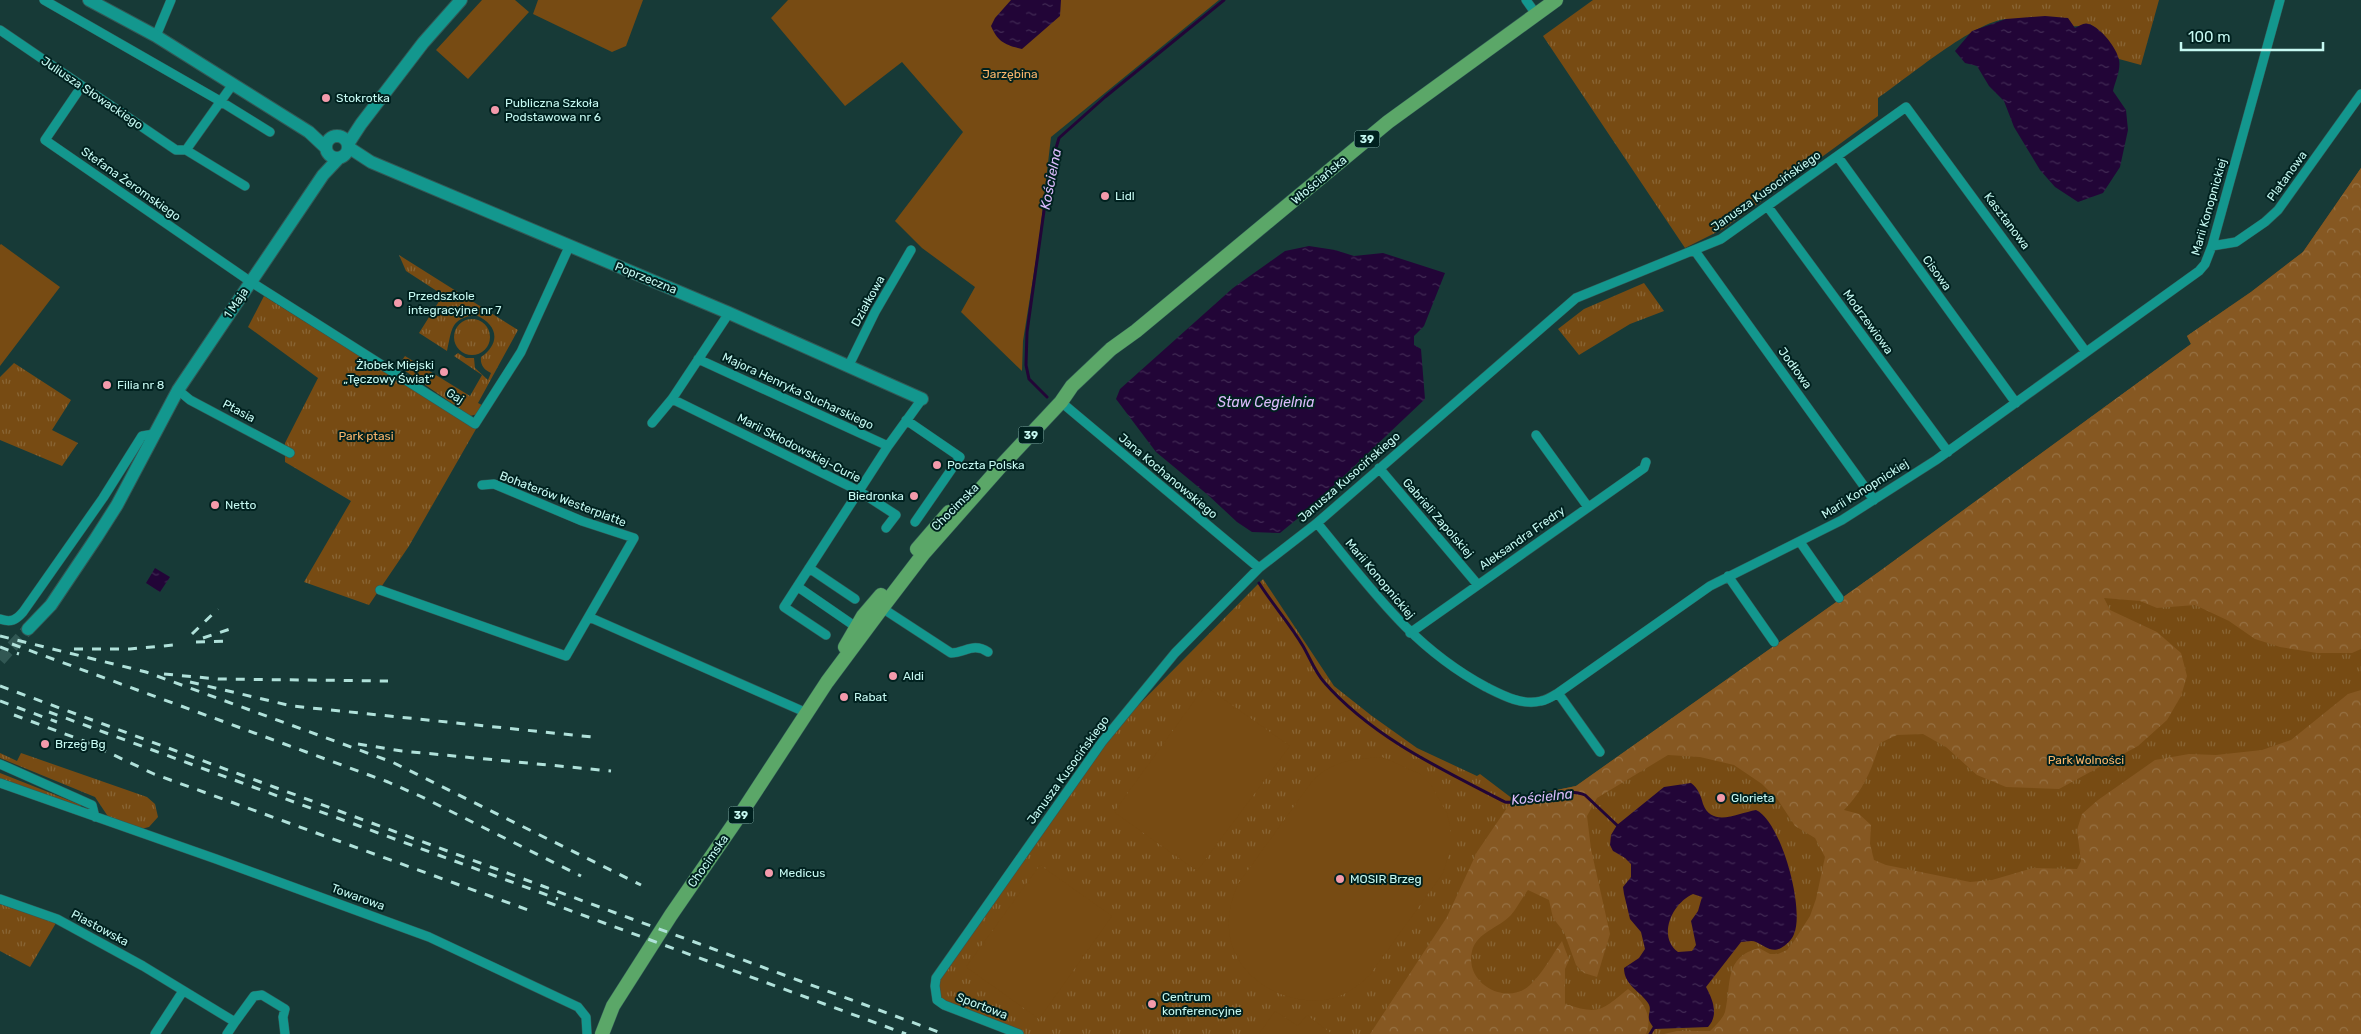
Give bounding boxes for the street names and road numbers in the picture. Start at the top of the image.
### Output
street label: Juliusza Słowackiego [38,54,146,132]
road number: 39 [1354,130,1380,148]
street label: Stefana Żeromskiego [78,144,184,224]
street label: Janusza Kusocińskiego [1709,148,1824,234]
street label: Platanowa [2264,148,2310,204]
street label: Włościańska [1288,153,1350,207]
street label: Marii Konopnickiej [2188,157,2230,257]
street label: Kasztanowa [1981,190,2033,252]
street label: Cisowa [1920,253,1954,293]
street label: Poprzeczna [613,259,679,297]
street label: Działkowa [848,273,888,329]
street label: 1 Maja [221,285,251,321]
street label: Modrzewiowa [1840,287,1896,357]
street label: Jodłowa [1775,345,1815,391]
street label: Majora Henryka Sucharskiego [720,350,876,432]
street label: Gaj [444,385,466,407]
street label: Ptasia [220,397,258,425]
street label: Marii Skłodowskiej-Curie [735,411,863,485]
road number: 39 [1018,426,1044,444]
street label: Janusza Kusocińskiego [1295,429,1403,525]
street label: Jana Kochanowskiego [1116,431,1220,522]
street label: Marii Konopnickiej [1819,457,1911,521]
street label: Bohaterów Westerplatte [498,468,628,530]
street label: Gabrieli Zapolskiej [1400,475,1476,561]
street label: Chocimska [928,480,982,534]
street label: Aleksandra Fredry [1477,503,1568,573]
street label: Marii Konopnickiej [1342,536,1418,622]
street label: Janusza Kusocińskiego [1024,713,1112,827]
road number: 39 [728,806,754,824]
street label: Chocimska [685,832,731,890]
street label: Towarowa [329,881,387,913]
street label: Piastowska [69,907,131,949]
street label: Sportowa [954,990,1010,1022]

